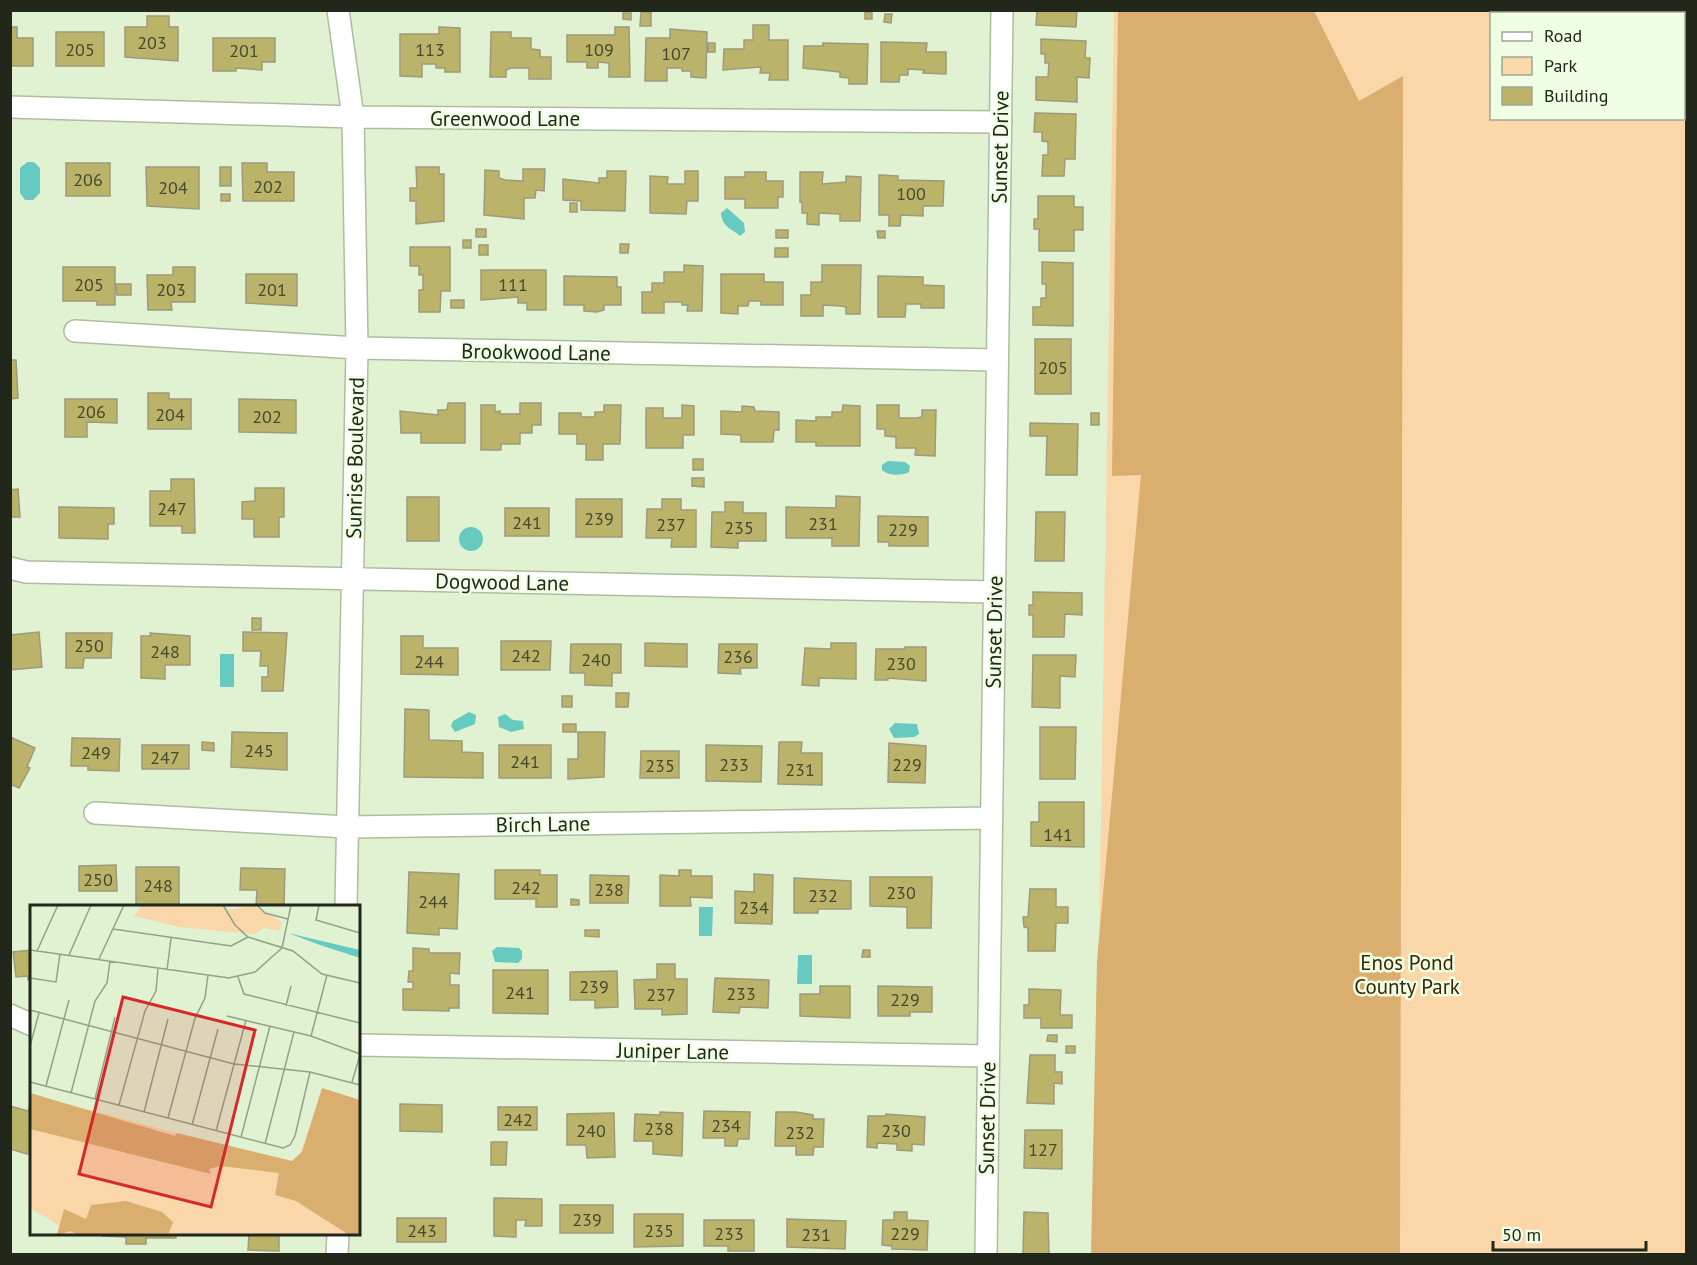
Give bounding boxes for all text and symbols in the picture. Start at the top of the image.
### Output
legend [1490,12,1685,120]
text: Road [1544,24,1582,47]
house number: 203 [137,31,167,54]
house number: 205 [65,38,95,61]
house number: 113 [415,38,445,61]
house number: 109 [584,38,614,61]
house number: 201 [229,39,259,62]
house number: 107 [661,42,691,65]
text: Park [1544,54,1577,77]
text: Building [1544,84,1608,107]
street label: Sunset Drive [986,90,1014,204]
street label: Greenwood Lane [430,105,580,132]
house number: 206 [73,168,103,191]
house number: 202 [253,175,283,198]
house number: 204 [158,176,188,199]
house number: 100 [896,182,926,205]
house number: 205 [74,273,104,296]
house number: 111 [498,273,528,296]
house number: 203 [156,278,186,301]
house number: 201 [257,278,287,301]
street label: Brookwood Lane [461,337,611,367]
house number: 205 [1038,356,1068,379]
street label: Sunrise Boulevard [340,377,370,539]
house number: 206 [76,400,106,423]
house number: 204 [155,403,185,426]
house number: 202 [252,405,282,428]
house number: 247 [157,497,187,520]
house number: 239 [584,507,614,530]
house number: 241 [512,511,542,534]
house number: 231 [808,512,838,535]
house number: 237 [656,513,686,536]
house number: 235 [724,516,754,539]
house number: 229 [888,518,918,541]
street label: Dogwood Lane [435,567,569,597]
street label: Sunset Drive [980,575,1008,689]
house number: 250 [74,634,104,657]
house number: 248 [150,640,180,663]
house number: 242 [511,644,541,667]
house number: 236 [723,645,753,668]
house number: 240 [581,648,611,671]
house number: 244 [414,650,444,673]
house number: 230 [886,652,916,675]
house number: 245 [244,739,274,762]
house number: 249 [81,741,111,764]
house number: 247 [150,746,180,769]
house number: 241 [510,750,540,773]
house number: 233 [719,753,749,776]
house number: 229 [892,753,922,776]
house number: 235 [645,754,675,777]
house number: 231 [785,758,815,781]
street label: Birch Lane [495,810,591,838]
house number: 141 [1043,823,1073,846]
house number: 250 [83,868,113,891]
house number: 248 [143,874,173,897]
house number: 242 [511,876,541,899]
house number: 238 [594,878,624,901]
house number: 230 [886,881,916,904]
house number: 232 [808,884,838,907]
house number: 244 [418,890,448,913]
house number: 234 [739,896,769,919]
inset map [30,905,360,1235]
park label: Enos Pond County Park [1354,949,1460,1000]
house number: 239 [579,975,609,998]
house number: 241 [505,981,535,1004]
house number: 233 [726,982,756,1005]
house number: 237 [646,983,676,1006]
house number: 229 [890,988,920,1011]
street label: Juniper Lane [616,1037,729,1065]
street label: Sunset Drive [973,1061,1001,1175]
house number: 242 [503,1108,533,1131]
house number: 234 [711,1114,741,1137]
house number: 238 [644,1117,674,1140]
house number: 240 [576,1119,606,1142]
house number: 230 [881,1119,911,1142]
house number: 232 [785,1121,815,1144]
house number: 127 [1028,1138,1058,1161]
house number: 239 [572,1208,602,1231]
scale bar [1493,1214,1646,1252]
house number: 243 [407,1219,437,1242]
house number: 235 [644,1219,674,1242]
house number: 233 [714,1222,744,1245]
house number: 229 [890,1222,920,1245]
house number: 231 [801,1223,831,1246]
text: 50 m [1502,1223,1541,1246]

